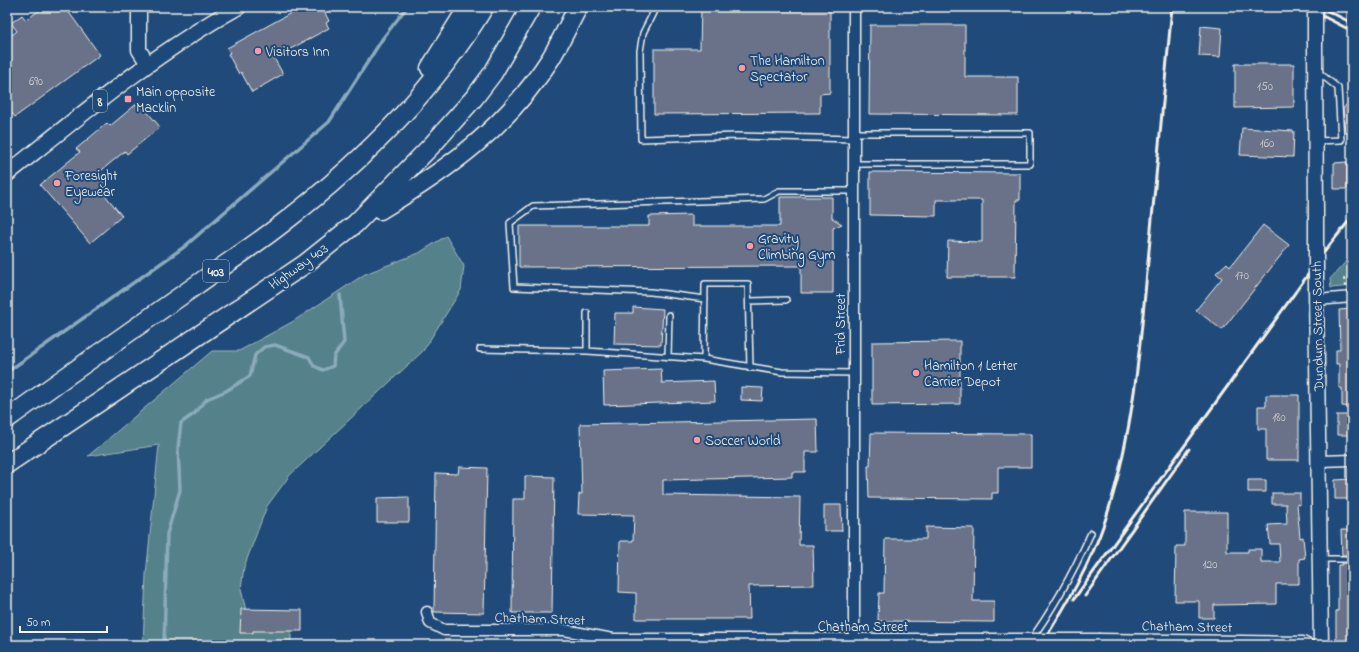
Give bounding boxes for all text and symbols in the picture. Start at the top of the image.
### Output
place label: Visitors Inn [265,42,330,63]
marker: Visitors Inn [253,46,263,56]
place label: The Hamilton Spectator [750,51,825,88]
marker: The Hamilton Spectator [737,63,747,73]
house number: 690 [29,73,43,91]
house number: 150 [1257,78,1273,96]
place label: Main opposite Macklin [136,82,216,119]
road number: 8 [93,90,107,112]
marker: Main opposite Macklin [123,94,133,104]
house number: 160 [1260,135,1274,153]
place label: Foresight Eyewear [64,166,118,204]
marker: Foresight Eyewear [52,178,62,188]
place label: Gravity Climbing Gym [758,229,836,267]
street label: Highway 403 [265,239,334,296]
marker: Gravity Climbing Gym [745,241,755,251]
road number: 403 [203,260,229,282]
street label: Dundurn Street South [1307,261,1330,392]
house number: 170 [1235,267,1249,285]
street label: Frid Street [831,293,852,356]
place label: Hamilton 1 Letter Carrier Depot [924,356,1018,393]
marker: Hamilton 1 Letter Carrier Depot [911,368,921,378]
house number: 180 [1272,409,1286,427]
place label: Soccer World [705,431,781,452]
marker: Soccer World [692,435,702,445]
house number: 120 [1203,556,1217,574]
street label: Chatham Street [494,607,586,632]
scale bar [20,608,107,634]
text: 50 m [26,614,50,632]
street label: Chatham Street [1142,616,1233,639]
street label: Chatham Street [818,617,909,638]

